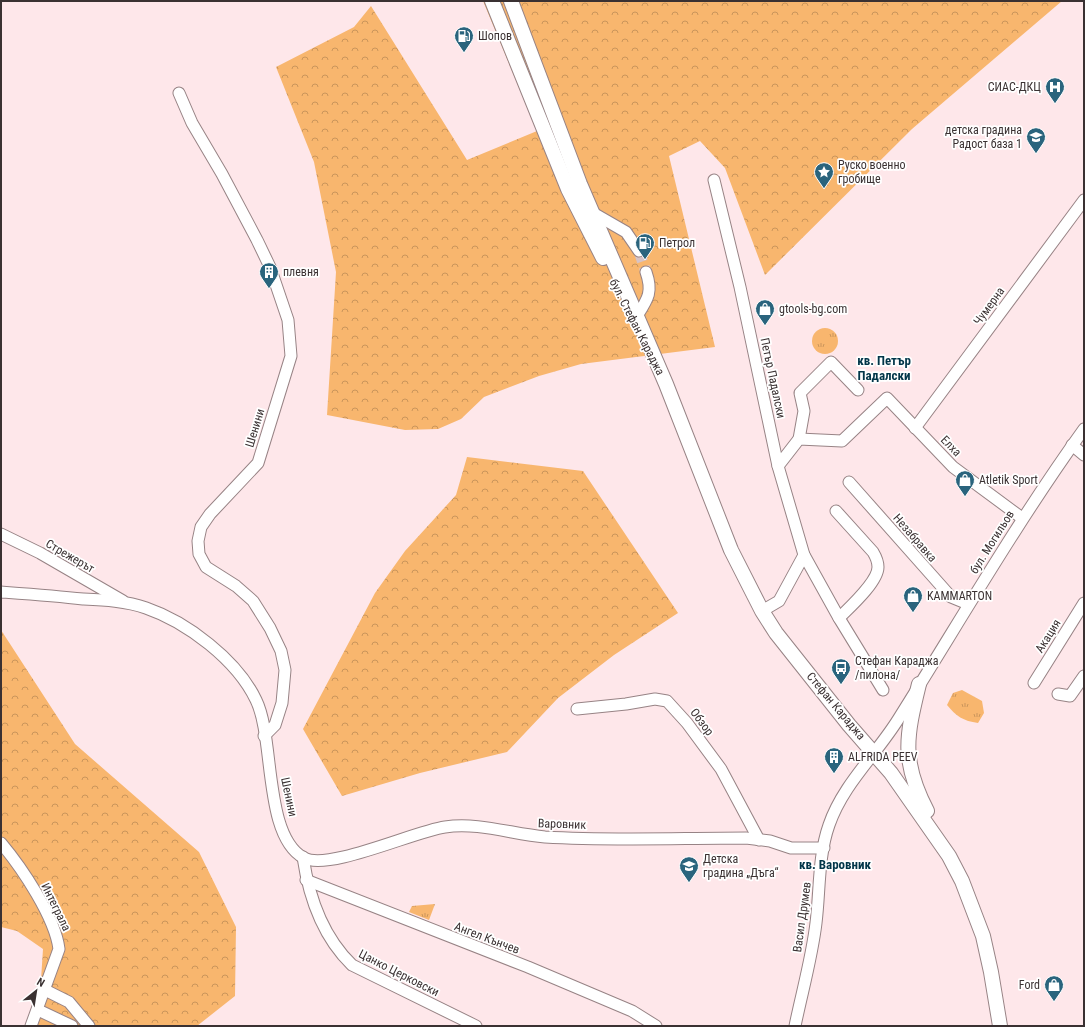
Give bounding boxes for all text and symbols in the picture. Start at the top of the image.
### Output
fuel station icon: Шопов [453,25,475,53]
place label: Шопов [478,29,512,43]
hospital icon: СИАС-ДКЦ [1044,76,1066,104]
place label: СИАС-ДКЦ [988,80,1041,94]
place label: детска градина Радост база 1 [945,123,1022,151]
school or university icon: детска градина Радост база 1 [1025,126,1047,154]
place label: Руско военно гробище [838,158,906,186]
place icon: Руско военно гробище [813,161,835,189]
fuel station icon: Петрол [634,232,656,260]
place label: Петрол [659,236,695,250]
building icon: плевня [258,261,280,289]
place label: плевня [283,265,319,279]
street label: бул. Стефан Караджа [607,277,667,378]
street label: Чумерна [971,284,1008,328]
shop icon: gtools-bg.com [754,298,776,326]
place label: gtools-bg.com [779,302,847,316]
street label: Петър Падалски [758,336,788,420]
district label: кв. Петър Падалски [857,353,911,383]
street label: Шенини [242,407,268,449]
street label: Елха [938,433,964,459]
shop icon: Atletik Sport [954,469,976,497]
place label: Atletik Sport [979,473,1038,487]
street label: бул. Могильов [967,508,1017,576]
street label: Незабравка [890,511,940,565]
street label: Стрежерът [43,536,97,576]
shop icon: KAMMARTON [902,585,924,613]
place label: KAMMARTON [927,589,992,603]
street label: Акация [1032,617,1064,655]
place label: Стефан Караджа /пилона/ [855,654,939,682]
bus stop icon: Стефан Караджа /пилона/ [830,657,852,685]
street label: Стефан Караджа [804,670,868,743]
street label: Обзор [687,706,717,738]
building icon: ALFRIDA PEEV [823,746,845,774]
place label: ALFRIDA PEEV [848,750,918,764]
street label: Шенини [278,776,300,818]
street label: Варовник [538,816,587,832]
place label: Детска градина „Дъга“ [703,852,778,880]
school or university icon: Детска градина „Дъга“ [678,855,700,883]
district label: кв. Варовник [799,857,872,872]
street label: Интеграла [38,881,74,934]
street label: Васил Друмев [790,881,814,953]
street label: Ангел Кънчев [452,919,522,957]
street label: Цанко Церковски [356,947,442,999]
north arrow [16,971,56,1011]
shop icon: Ford [1043,974,1065,1002]
text: N [35,975,47,990]
place label: Ford [1019,978,1040,992]

